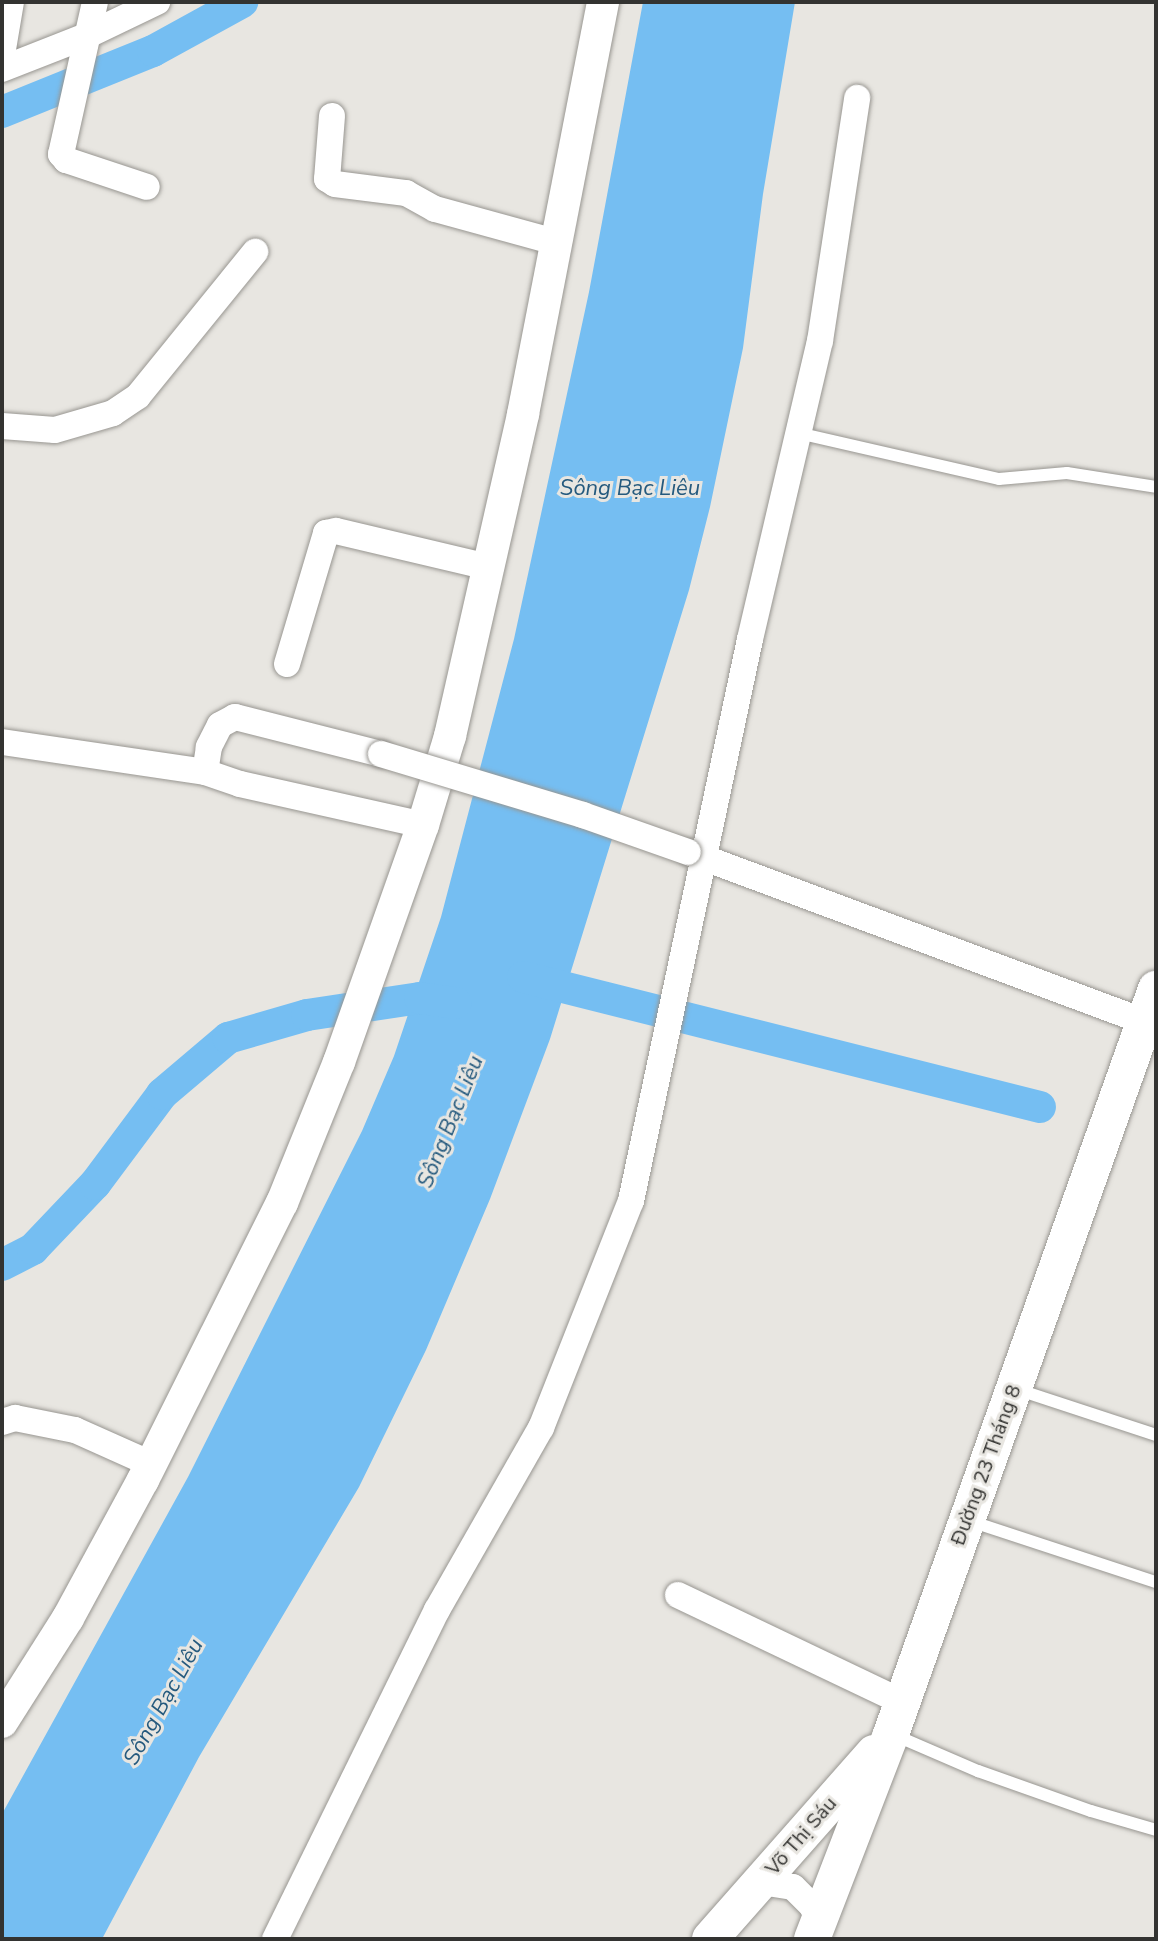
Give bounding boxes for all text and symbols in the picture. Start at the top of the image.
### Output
water label: Sông Bạc Liêu [560,476,700,502]
water label: Sông Bạc Liêu [412,1052,490,1192]
street label: Đường 23 Tháng 8 [946,1382,1026,1548]
water label: Sông Bạc Liêu [118,1634,210,1770]
street label: Võ Thị Sáu [760,1792,842,1880]

